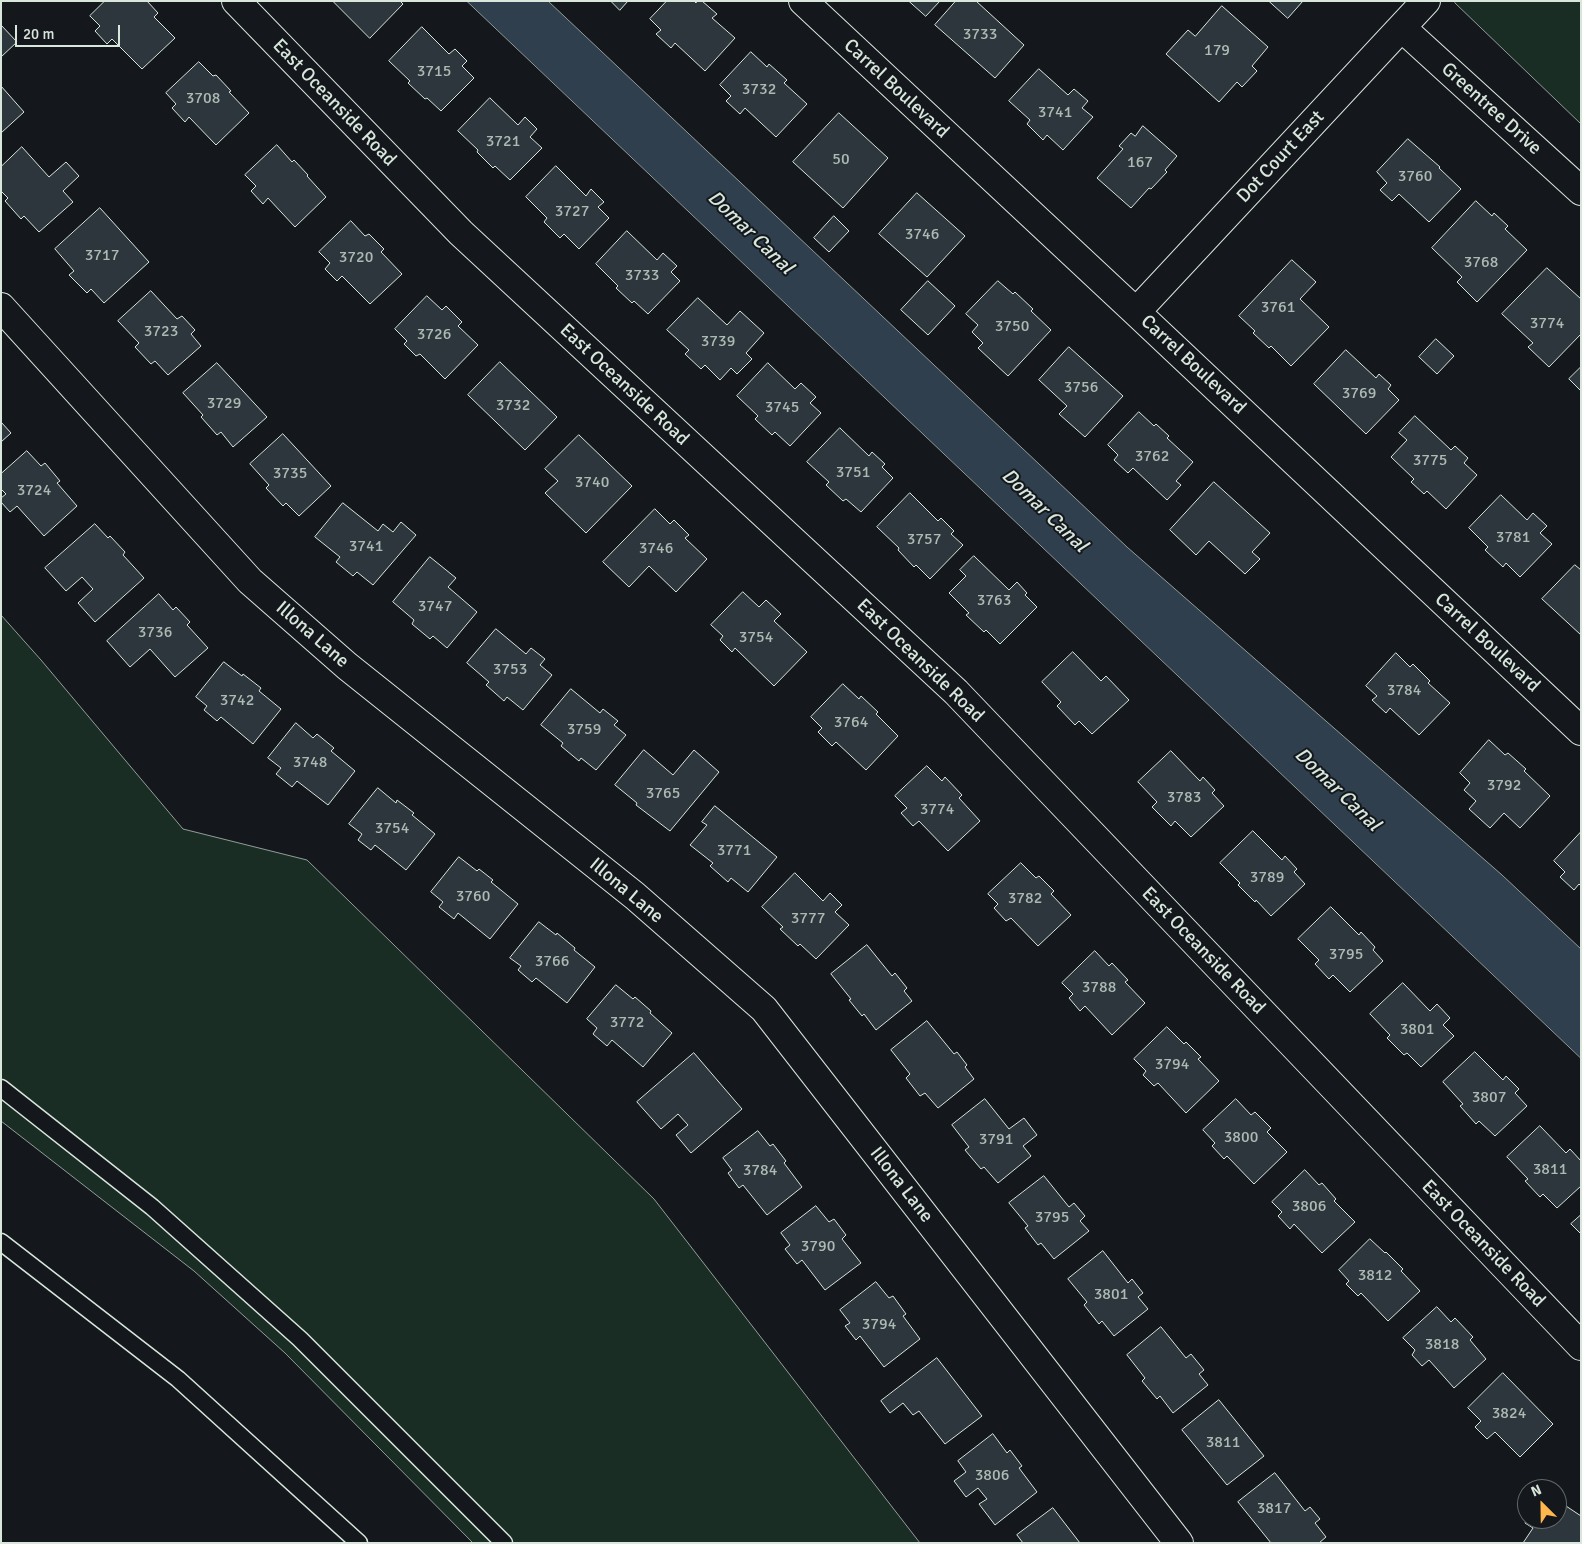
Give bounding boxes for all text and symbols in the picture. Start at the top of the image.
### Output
scale bar [18,15,122,47]
text: 20 m [23,25,54,43]
house number: 3733 [963,25,997,45]
street label: Carrel Boulevard [839,34,953,144]
street label: East Oceanside Road [267,35,401,171]
house number: 179 [1204,41,1230,61]
street label: Greentree Drive [1436,58,1546,160]
house number: 3715 [417,62,451,82]
house number: 3732 [742,80,776,100]
house number: 3708 [186,89,220,109]
house number: 3741 [1038,103,1072,123]
street label: Dot Court East [1232,106,1330,208]
house number: 3721 [486,132,520,152]
house number: 50 [832,150,850,170]
house number: 167 [1127,153,1153,173]
house number: 3760 [1398,167,1432,187]
water label: Domar Canal [702,186,798,280]
house number: 3727 [555,202,589,222]
house number: 3746 [905,225,939,245]
house number: 3717 [85,246,119,266]
house number: 3720 [339,248,373,268]
house number: 3768 [1464,253,1498,273]
house number: 3733 [625,266,659,286]
house number: 3761 [1261,298,1295,318]
street label: Carrel Boulevard [1136,310,1250,420]
house number: 3774 [1530,314,1564,334]
house number: 3750 [995,317,1029,337]
street label: East Oceanside Road [555,319,693,451]
house number: 3723 [144,322,178,342]
house number: 3726 [417,325,451,345]
house number: 3739 [701,332,735,352]
house number: 3756 [1064,378,1098,398]
house number: 3769 [1342,384,1376,404]
house number: 3729 [207,394,241,414]
house number: 3732 [496,396,530,416]
house number: 3745 [765,398,799,418]
house number: 3762 [1135,447,1169,467]
house number: 3775 [1413,451,1447,471]
house number: 3751 [836,463,870,483]
house number: 3735 [273,464,307,484]
water label: Domar Canal [996,464,1092,558]
house number: 3740 [575,473,609,493]
house number: 3724 [17,481,51,501]
house number: 3781 [1496,528,1530,548]
house number: 3757 [907,530,941,550]
house number: 3741 [349,537,383,557]
house number: 3746 [639,539,673,559]
street label: Carrel Boulevard [1430,588,1544,698]
house number: 3763 [977,591,1011,611]
street label: East Oceanside Road [852,594,988,728]
street label: Illona Lane [271,597,353,673]
house number: 3747 [418,597,452,617]
house number: 3736 [138,623,172,643]
house number: 3754 [739,628,773,648]
house number: 3753 [493,660,527,680]
house number: 3784 [1387,681,1421,701]
house number: 3742 [220,691,254,711]
house number: 3764 [834,713,868,733]
house number: 3759 [567,720,601,740]
water label: Domar Canal [1289,743,1385,837]
house number: 3748 [293,753,327,773]
house number: 3792 [1487,776,1521,796]
house number: 3765 [646,784,680,804]
house number: 3783 [1167,788,1201,808]
house number: 3774 [920,800,954,820]
house number: 3754 [375,819,409,839]
house number: 3771 [717,841,751,861]
street label: Illona Lane [584,853,668,929]
house number: 3789 [1250,868,1284,888]
street label: East Oceanside Road [1136,883,1270,1019]
house number: 3760 [456,887,490,907]
house number: 3782 [1008,889,1042,909]
house number: 3777 [791,909,825,929]
house number: 3795 [1329,945,1363,965]
house number: 3766 [535,952,569,972]
house number: 3788 [1082,978,1116,998]
house number: 3772 [610,1013,644,1033]
house number: 3801 [1400,1020,1434,1040]
house number: 3794 [1155,1055,1189,1075]
house number: 3807 [1472,1088,1506,1108]
house number: 3800 [1224,1128,1258,1148]
house number: 3791 [979,1130,1013,1150]
street label: Illona Lane [864,1143,938,1227]
house number: 3811 [1533,1160,1567,1180]
house number: 3784 [743,1161,777,1181]
street label: East Oceanside Road [1416,1176,1550,1312]
house number: 3806 [1292,1197,1326,1217]
house number: 3795 [1035,1208,1069,1228]
house number: 3790 [801,1237,835,1257]
house number: 3812 [1358,1266,1392,1286]
house number: 3801 [1094,1285,1128,1305]
house number: 3794 [862,1315,896,1335]
house number: 3818 [1425,1335,1459,1355]
house number: 3824 [1492,1404,1526,1424]
house number: 3811 [1206,1433,1240,1453]
house number: 3806 [975,1466,1009,1486]
north arrow [1517,1479,1567,1529]
text: N [1529,1481,1544,1500]
house number: 3817 [1257,1499,1291,1519]

